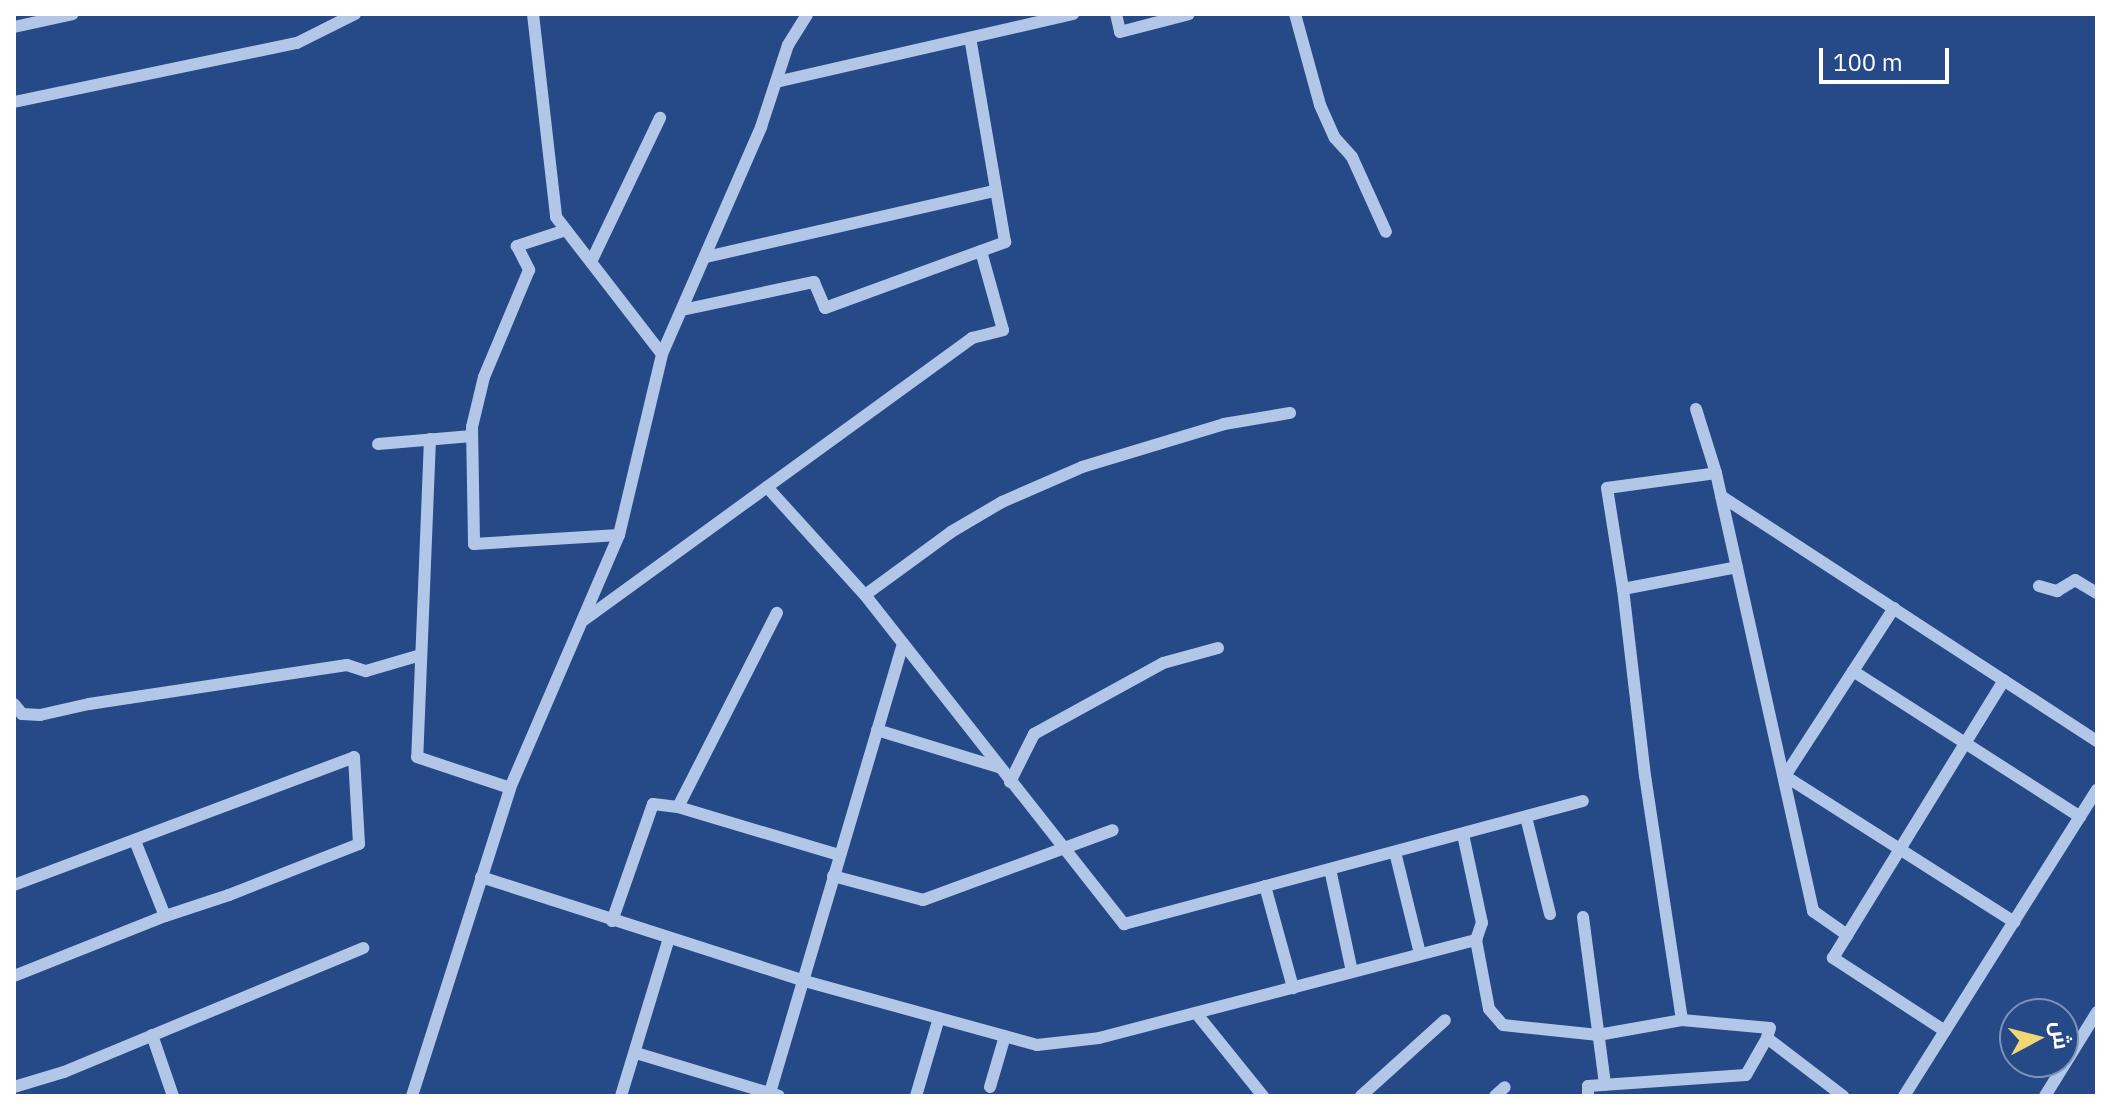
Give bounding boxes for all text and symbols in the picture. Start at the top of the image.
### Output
scale bar [1823,32,1953,82]
text: 100 m [1833,46,1903,78]
north arrow [1999,998,2079,1078]
text: ش [2045,1019,2077,1051]

